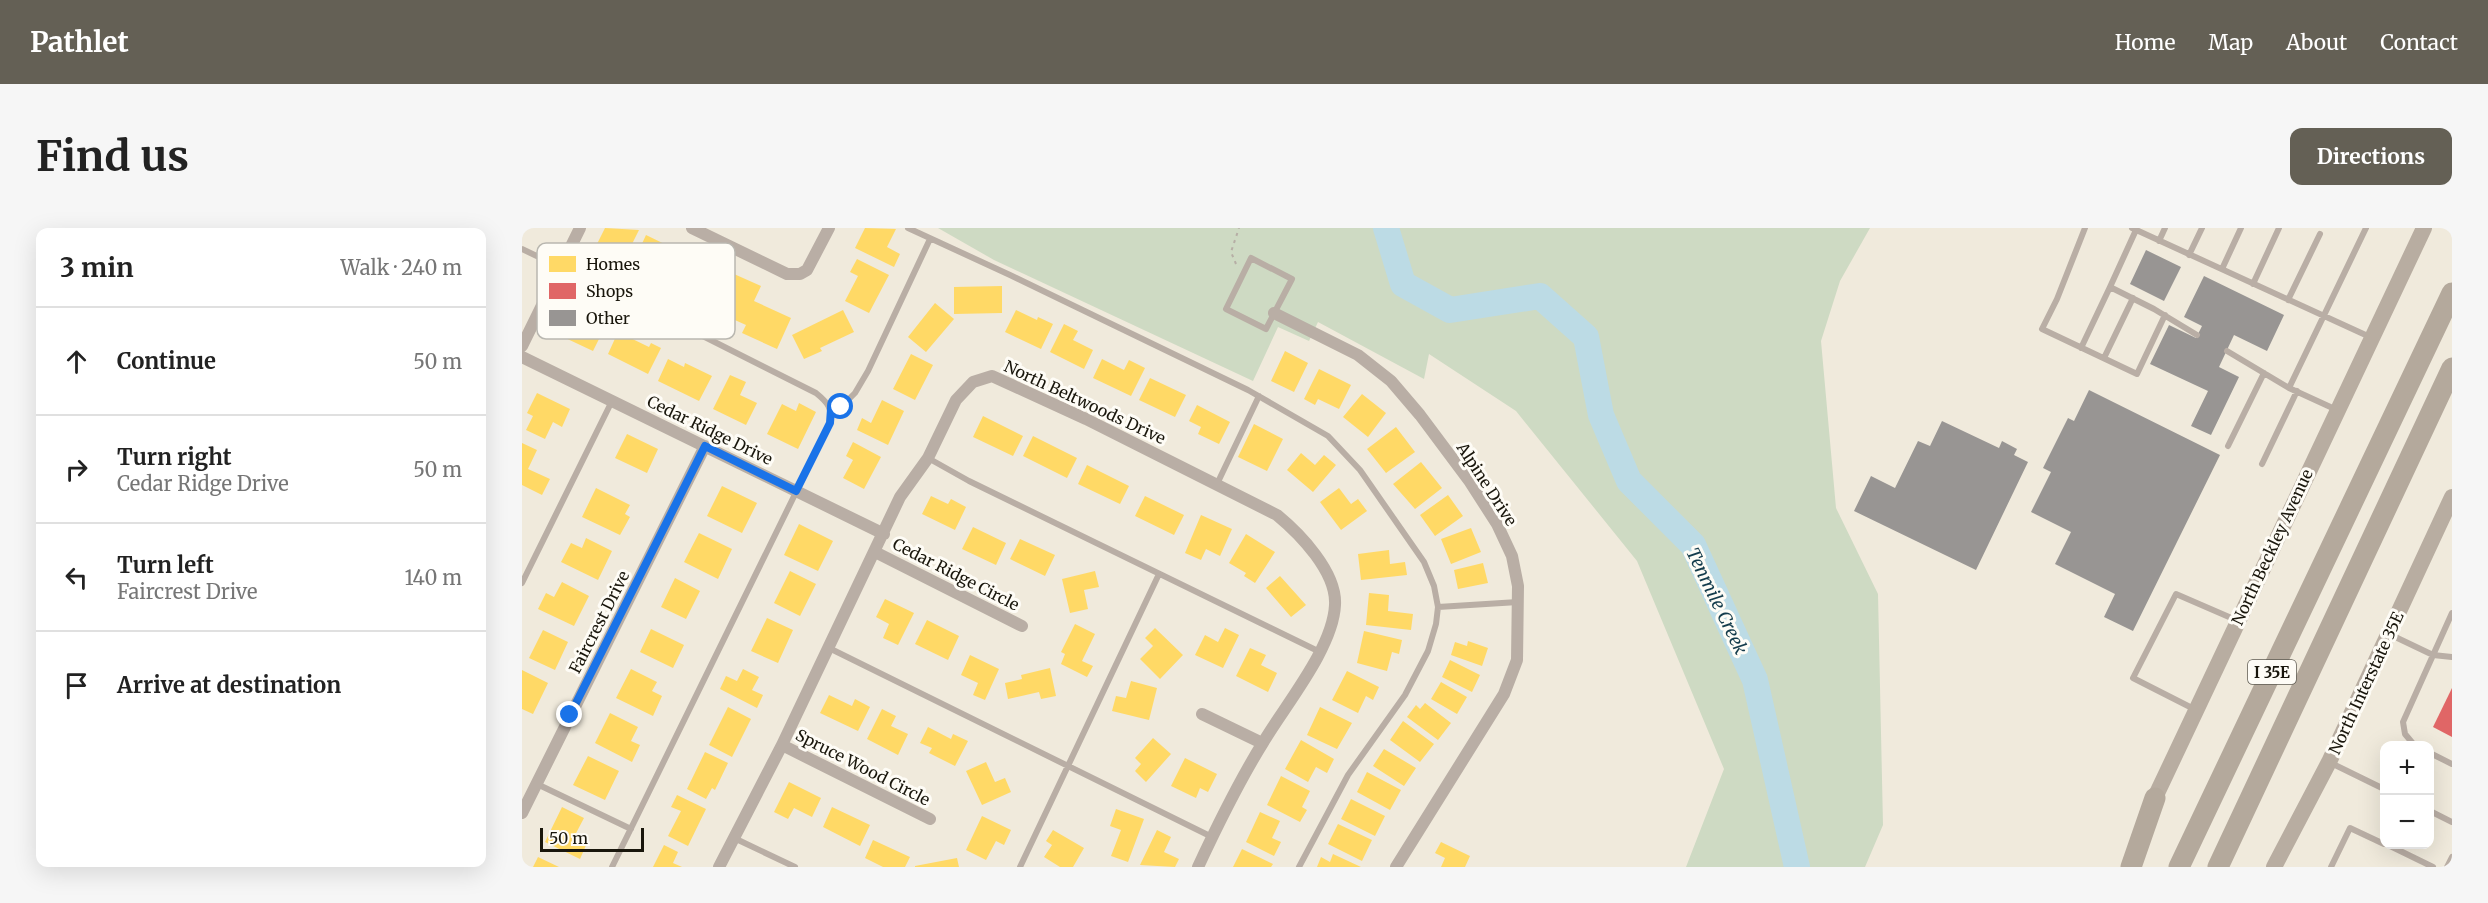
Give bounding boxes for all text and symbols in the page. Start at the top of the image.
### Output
text: Pathlet [30,24,129,60]
text: Home [2115,29,2175,56]
text: Map [2208,29,2253,56]
text: About [2286,29,2347,56]
text: Contact [2380,29,2458,56]
button: Directions [2290,128,2452,185]
text: Find us [36,130,189,182]
legend [537,243,735,339]
text: 3 min [60,251,134,284]
text: Homes [586,254,640,274]
text: Walk · 240 m [341,255,462,280]
text: Shops [586,281,633,301]
text: Other [586,308,630,328]
icon: ahead [60,345,93,378]
text: Continue [117,347,216,375]
text: 50 m [413,349,462,374]
street label: North Beltwoods Drive [1001,356,1169,448]
street label: Cedar Ridge Drive [644,391,776,469]
route start [827,393,853,419]
street label: Alpine Drive [1452,438,1521,529]
text: Turn right [117,443,231,471]
icon: right [60,453,93,486]
text: 50 m [413,457,462,482]
street label: North Beckley Avenue [2227,466,2317,628]
text: Cedar Ridge Drive [117,471,289,496]
street label: Cedar Ridge Circle [889,533,1023,615]
water label: Tenmile Creek [1681,544,1753,658]
text: Turn left [117,551,214,579]
icon: left [60,561,93,594]
text: 140 m [405,565,462,590]
street label: Faircrest Drive [565,567,633,677]
text: Faircrest Drive [117,579,258,604]
street label: North Interstate 35E [2324,608,2408,757]
road number: I 35E [2248,660,2296,684]
icon: arrive [60,669,93,702]
text: Arrive at destination [117,671,341,699]
route end [556,701,582,727]
street label: Spruce Wood Circle [793,724,933,810]
map controls [2380,741,2434,849]
button: + [2380,741,2434,795]
button: − [2380,795,2434,849]
scale bar [540,825,644,852]
text: 50 m [549,828,588,848]

